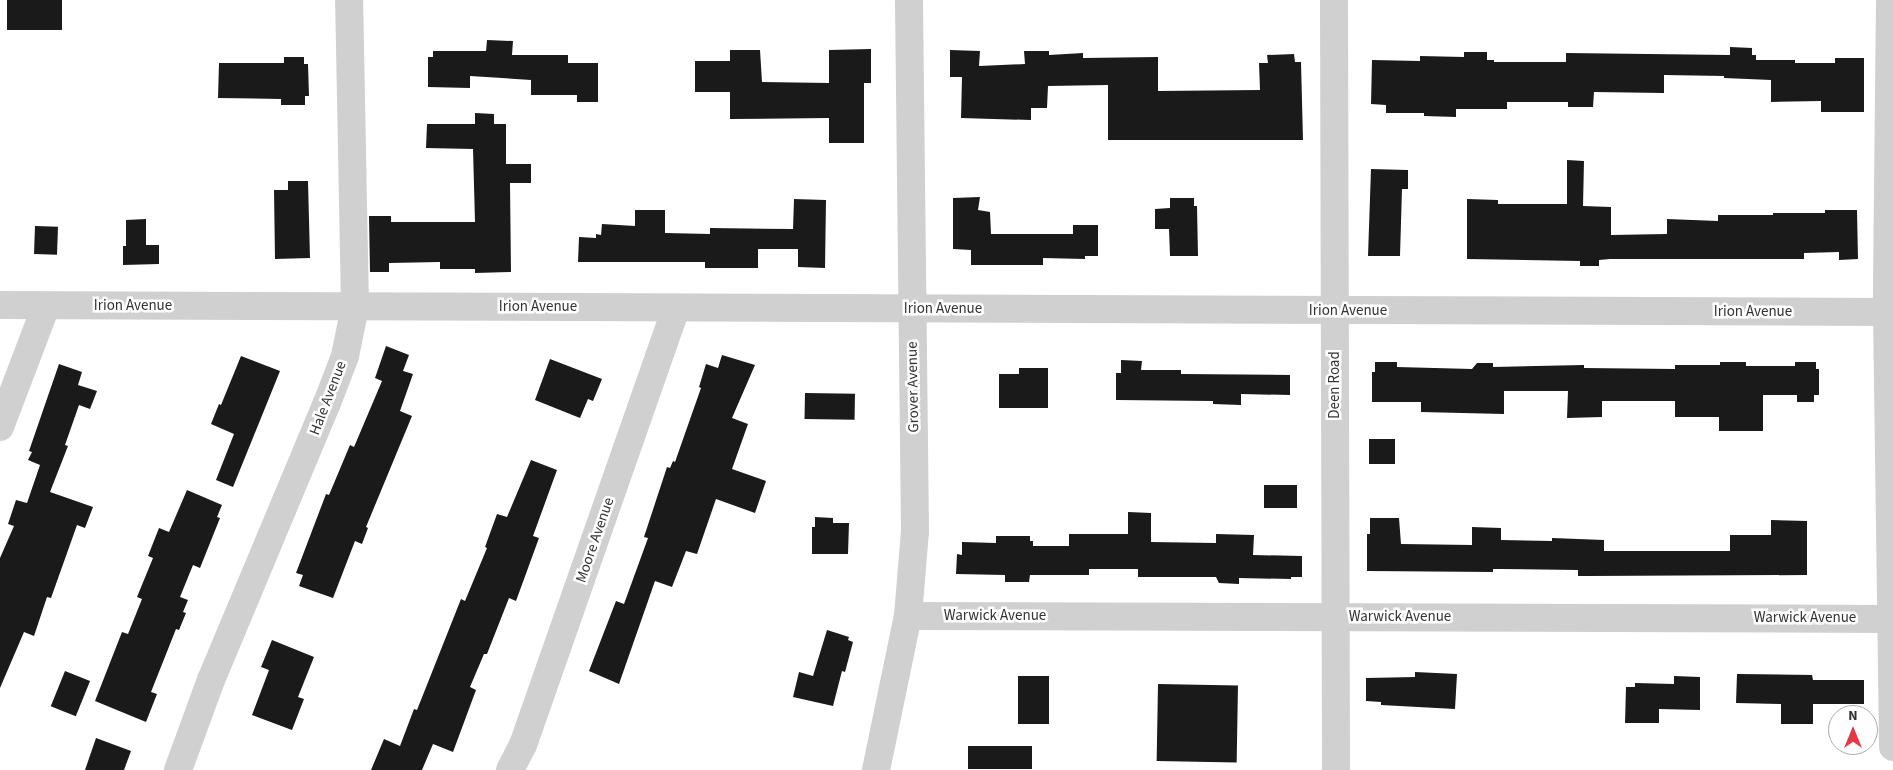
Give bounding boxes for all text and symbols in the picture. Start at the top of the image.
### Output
street label: Irion Avenue [94,297,172,315]
street label: Irion Avenue [499,298,577,316]
street label: Irion Avenue [904,300,982,318]
street label: Irion Avenue [1309,302,1387,320]
street label: Irion Avenue [1714,303,1792,321]
street label: Grover Avenue [903,341,923,433]
street label: Deen Road [1326,351,1344,419]
street label: Hale Avenue [306,358,350,438]
street label: Moore Avenue [572,495,618,585]
street label: Warwick Avenue [944,607,1046,625]
street label: Warwick Avenue [1349,608,1451,626]
street label: Warwick Avenue [1754,609,1856,627]
north arrow [1828,705,1878,755]
text: N [1848,706,1858,726]

